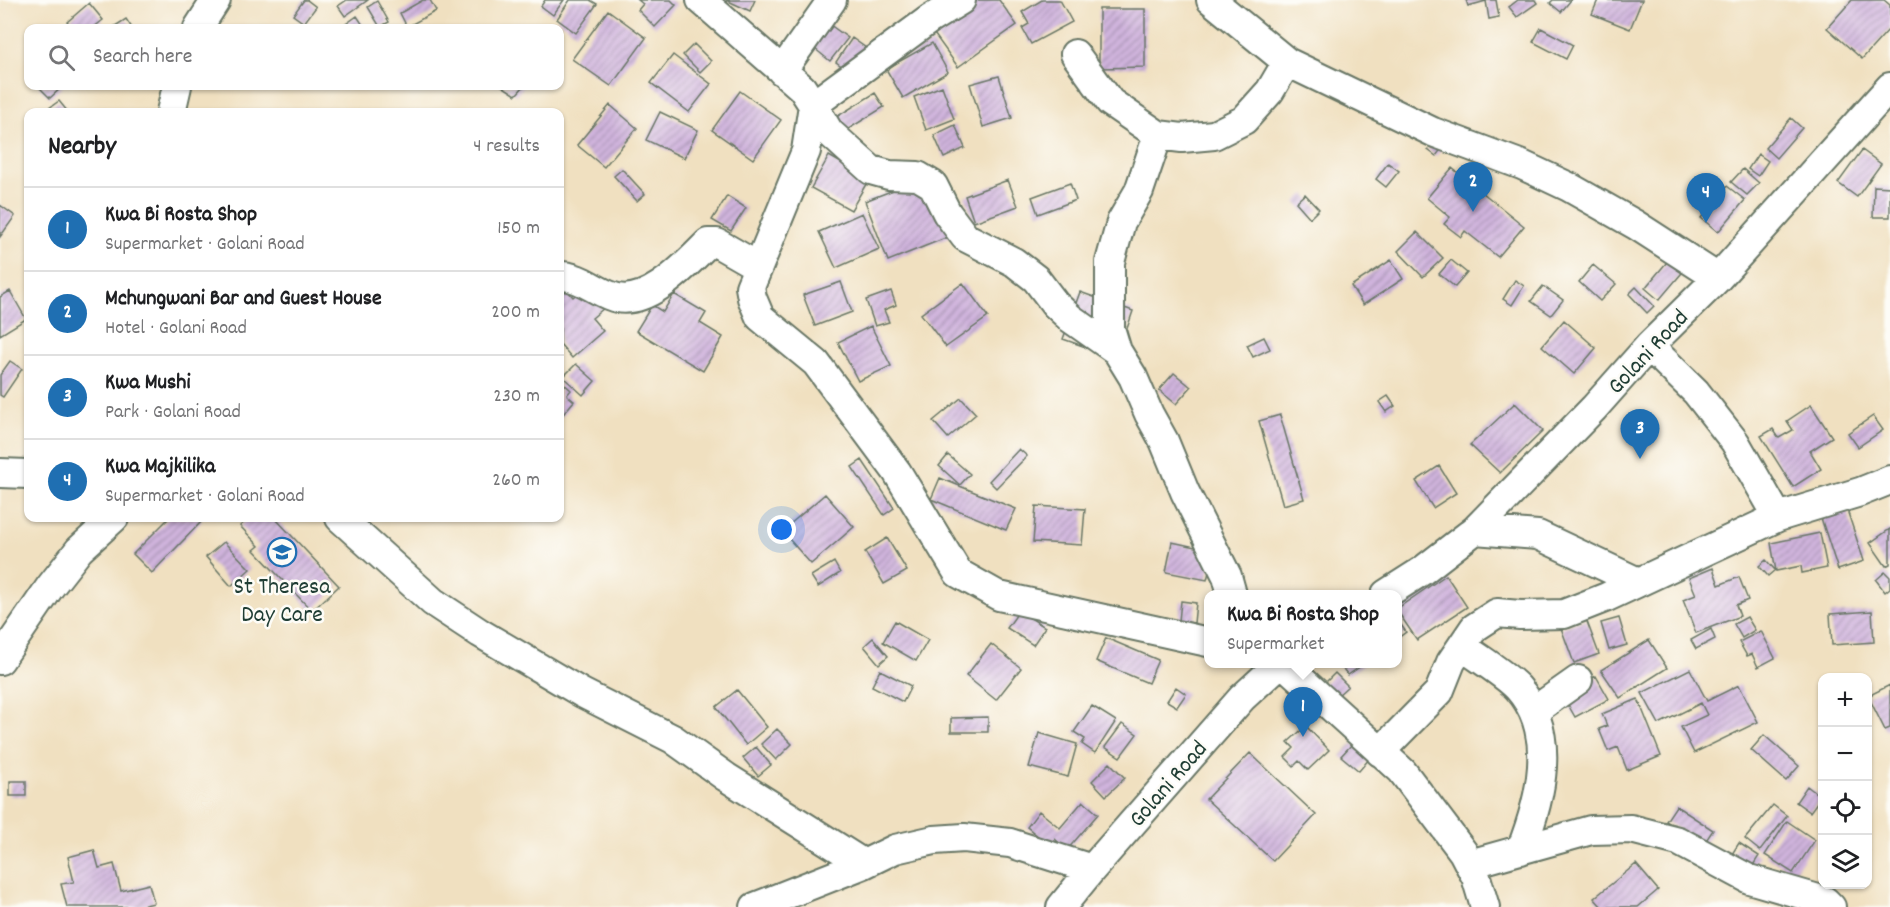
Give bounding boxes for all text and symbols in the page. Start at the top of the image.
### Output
search box [24,24,564,90]
icon: search [45,41,78,74]
text: Search here [93,42,192,73]
text: Nearby [48,129,116,166]
text: 4 results [473,133,540,161]
pin: 2 [1454,162,1492,212]
pin: 4 [1686,174,1726,223]
text: Kwa Bi Rosta Shop [105,200,257,231]
text: 1 [65,215,70,243]
text: 150 m [497,215,540,243]
text: Supermarket · Golani Road [105,231,305,259]
text: Mchungwani Bar and Guest House [105,284,382,315]
text: 2 [63,299,72,327]
text: 200 m [491,299,540,327]
street label: Golani Road [1601,303,1698,403]
text: Hotel · Golani Road [105,315,247,343]
text: Kwa Mushi [105,368,190,399]
text: 3 [63,383,72,411]
text: 230 m [493,383,540,411]
text: Park · Golani Road [105,399,241,427]
pin: 3 [1620,410,1660,459]
text: Kwa Majkilika [105,452,215,483]
text: 4 [63,467,72,495]
text: 260 m [492,467,540,495]
text: Supermarket · Golani Road [105,483,305,511]
your location [767,515,796,544]
school or university icon: St Theresa Day Care [266,536,298,568]
place label: St Theresa Day Care [234,571,331,633]
popup [1204,590,1402,668]
text: Kwa Bi Rosta Shop [1227,600,1379,631]
text: Supermarket [1227,631,1325,659]
map controls [1818,673,1872,889]
button: + [1818,673,1872,727]
pin: 1 [1284,688,1322,737]
button: − [1818,727,1872,781]
street label: Golani Road [1122,734,1217,836]
button: locate [1818,781,1872,835]
button: layers [1818,835,1872,889]

